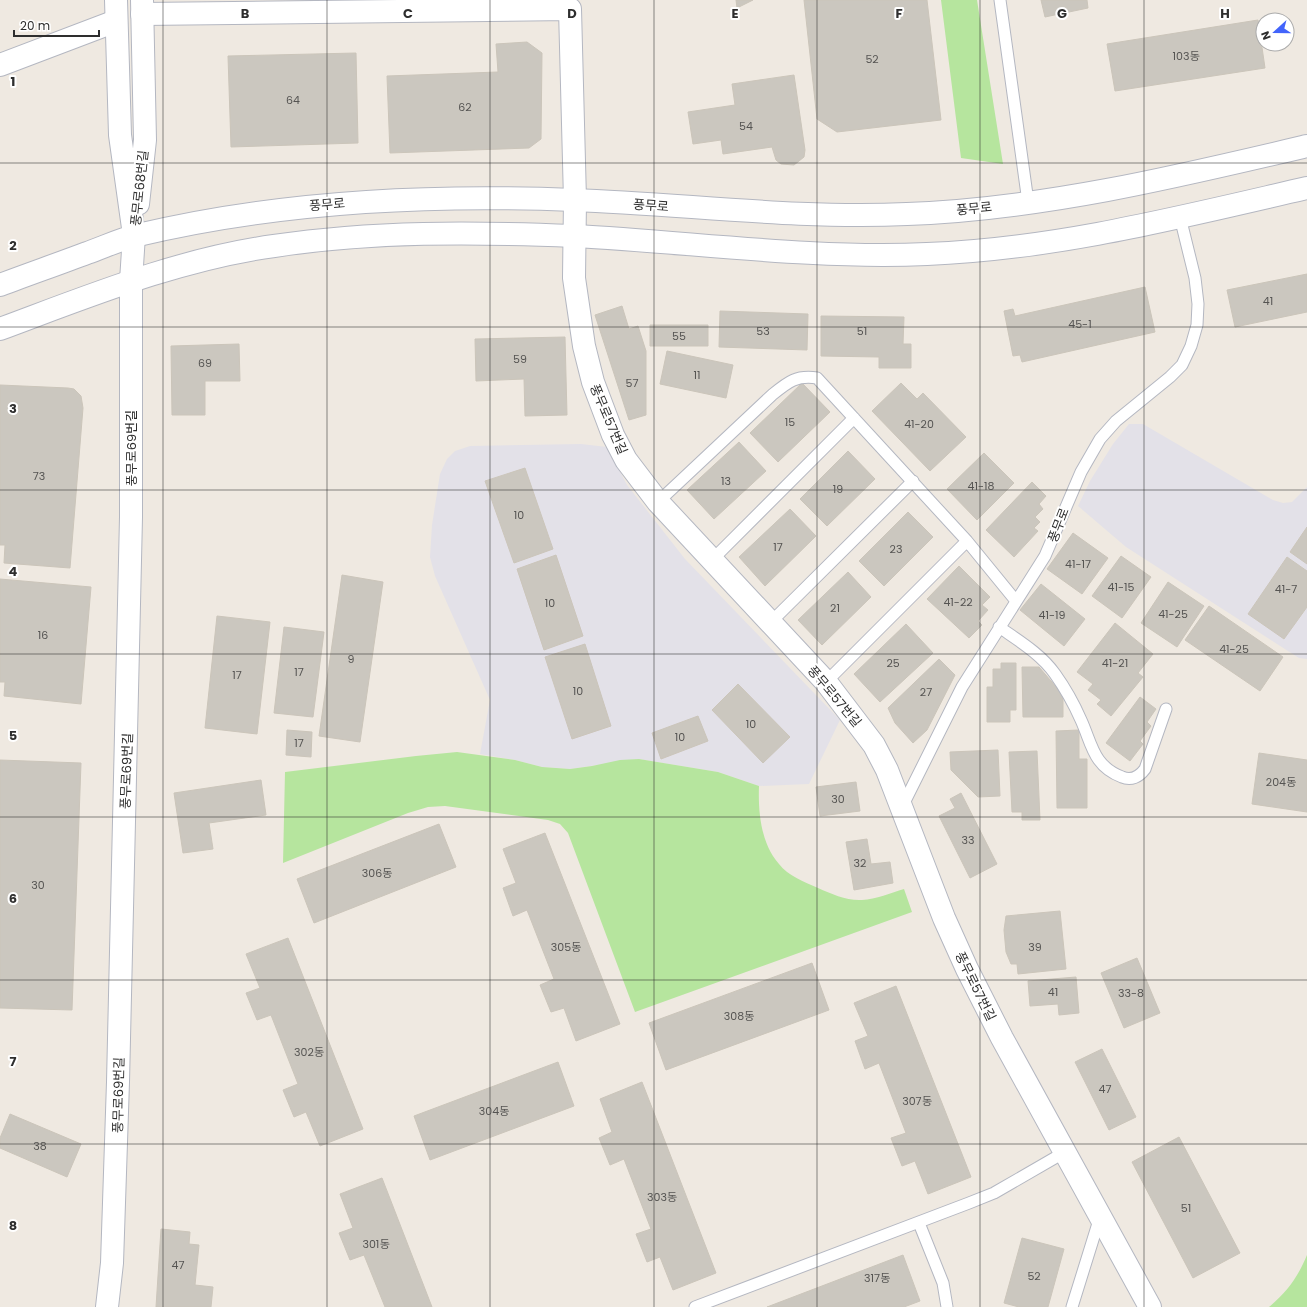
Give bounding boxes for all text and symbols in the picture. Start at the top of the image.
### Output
text: B [241,4,250,23]
text: C [403,4,413,23]
text: D [567,4,577,23]
text: E [731,4,739,23]
text: F [895,4,903,23]
text: G [1057,4,1067,23]
text: H [1220,4,1230,23]
scale bar [14,12,99,38]
north arrow [1255,12,1295,52]
text: 20 m [20,17,50,34]
text: N [1257,29,1275,42]
house number: 103동 [1172,48,1200,64]
house number: 52 [865,51,879,67]
text: 1 [11,72,15,91]
house number: 64 [286,92,300,108]
house number: 62 [458,99,472,115]
house number: 54 [739,118,753,134]
street label: 풍무로68번길 [126,149,153,227]
street label: 풍무로 [308,193,346,216]
street label: 풍무로 [632,195,670,216]
street label: 풍무로 [955,197,993,220]
text: 2 [9,236,17,255]
house number: 41 [1263,293,1273,309]
house number: 45-1 [1068,316,1092,332]
house number: 53 [756,323,770,339]
house number: 51 [857,323,867,339]
house number: 55 [672,328,686,344]
house number: 59 [513,351,527,367]
house number: 69 [198,355,212,371]
house number: 11 [693,367,701,383]
house number: 57 [626,375,638,391]
street label: 풍무로57번길 [585,381,632,457]
text: 3 [9,399,17,418]
street label: 풍무로69번길 [122,410,141,486]
house number: 15 [785,414,795,430]
house number: 41-20 [904,416,934,432]
house number: 73 [33,468,45,484]
house number: 13 [721,473,731,489]
house number: 41-18 [968,478,995,494]
house number: 19 [833,481,843,497]
street label: 풍무로 [1043,505,1074,545]
house number: 10 [514,507,524,523]
house number: 17 [773,539,783,555]
house number: 23 [890,541,902,557]
house number: 41-17 [1065,556,1091,572]
text: 4 [9,562,18,581]
house number: 41-15 [1108,579,1135,595]
house number: 41-7 [1275,581,1297,597]
house number: 41-22 [943,594,973,610]
house number: 10 [545,595,555,611]
house number: 21 [830,600,840,616]
house number: 41-25 [1158,606,1188,622]
house number: 41-19 [1039,607,1066,623]
house number: 16 [38,627,48,643]
house number: 41-25 [1219,641,1249,657]
house number: 9 [348,651,355,667]
house number: 25 [886,655,900,671]
house number: 41-21 [1102,655,1128,671]
street label: 풍무로57번길 [803,661,866,731]
house number: 17 [294,664,304,680]
house number: 17 [232,667,242,683]
house number: 10 [573,683,583,699]
house number: 27 [920,684,932,700]
house number: 10 [746,716,756,732]
text: 5 [9,726,17,745]
house number: 10 [675,729,685,745]
street label: 풍무로69번길 [116,733,137,809]
house number: 17 [294,735,304,751]
house number: 204동 [1266,774,1296,790]
house number: 30 [831,791,845,807]
house number: 33 [962,832,974,848]
house number: 32 [854,855,866,871]
house number: 306동 [362,865,392,881]
house number: 30 [31,877,45,893]
text: 6 [9,889,17,908]
house number: 305동 [551,939,581,955]
house number: 39 [1028,939,1042,955]
street label: 풍무로57번길 [951,948,1001,1024]
house number: 41 [1048,984,1058,1000]
house number: 33-8 [1118,985,1144,1001]
house number: 308동 [724,1008,754,1024]
house number: 302동 [294,1044,324,1060]
text: 7 [10,1052,17,1071]
street label: 풍무로69번길 [108,1057,129,1133]
house number: 47 [1099,1081,1111,1097]
house number: 307동 [902,1093,932,1109]
house number: 304동 [479,1103,509,1119]
house number: 38 [33,1138,47,1154]
house number: 303동 [647,1189,677,1205]
house number: 51 [1181,1200,1191,1216]
text: 8 [9,1216,17,1235]
house number: 301동 [362,1236,390,1252]
house number: 47 [172,1257,184,1273]
house number: 52 [1027,1268,1041,1284]
house number: 317동 [864,1270,890,1286]

